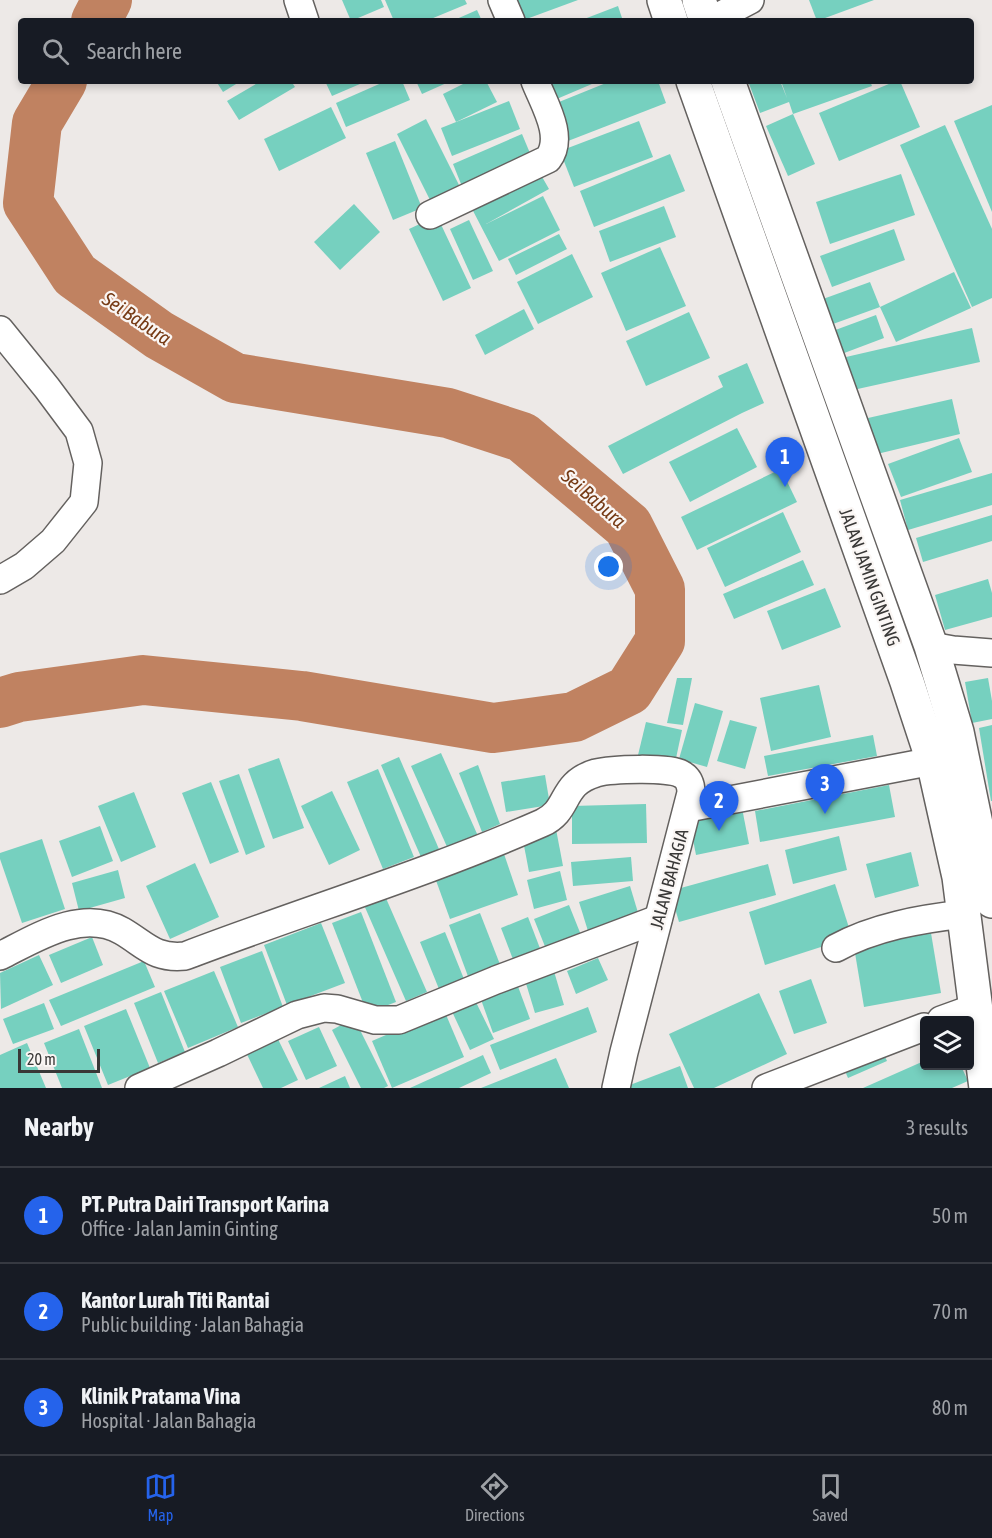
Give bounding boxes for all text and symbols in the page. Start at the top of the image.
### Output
search box [18,18,974,84]
icon: search [39,35,72,68]
text: Search here [87,38,182,64]
water label: Sei Babura [98,286,175,349]
pin: 1 [766,438,804,487]
water label: Sei Babura [557,463,631,532]
street label: JALAN JAMIN GINTING [835,505,905,649]
your location [594,552,623,581]
pin: 3 [806,764,844,814]
pin: 2 [700,782,738,831]
street label: JALAN BAHAGIA [646,826,693,931]
map controls [920,1016,974,1070]
button: layers [920,1016,974,1070]
scale bar [18,1046,100,1074]
text: 20 m [27,1050,56,1068]
text: Nearby [24,1112,94,1142]
text: 3 results [906,1116,968,1139]
text: PT. Putra Dairi Transport Karina [81,1191,329,1217]
text: 1 [39,1204,48,1227]
text: 50 m [932,1204,968,1227]
text: Office · Jalan Jamin Ginting [81,1217,278,1240]
text: Kantor Lurah Titi Rantai [81,1287,270,1313]
text: 2 [39,1300,48,1323]
text: 70 m [932,1300,968,1323]
text: Public building · Jalan Bahagia [81,1313,304,1336]
text: Klinik Pratama Vina [81,1383,241,1409]
text: 3 [39,1396,48,1419]
text: 80 m [932,1396,968,1419]
text: Hospital · Jalan Bahagia [81,1409,256,1432]
tab: Map [144,1470,177,1524]
tab: Directions [465,1470,525,1524]
tab: Saved [813,1470,848,1524]

